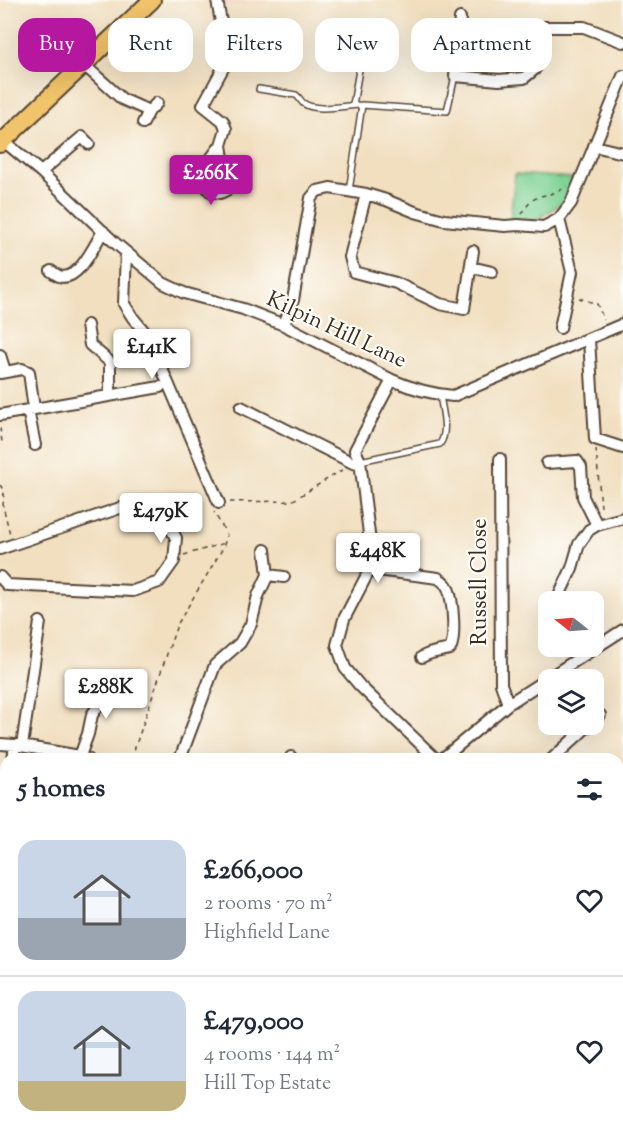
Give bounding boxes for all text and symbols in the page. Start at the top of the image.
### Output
chip: Buy [18,18,96,72]
chip: Rent [108,18,193,72]
chip: Filters [205,18,303,72]
chip: New [315,18,399,72]
chip: Apartment [411,18,552,72]
pin: £266K [169,155,253,206]
text: £266K [184,160,238,189]
street label: Kilpin Hill Lane [261,285,411,377]
pin: £141K [110,329,194,380]
text: £141K [127,334,177,363]
pin: £479K [119,493,203,544]
text: £479K [133,498,189,527]
street label: Russell Close [465,519,497,645]
pin: £448K [336,533,420,584]
text: £448K [350,538,406,567]
north arrow [538,591,604,657]
map controls [538,591,604,735]
pin: £288K [64,669,148,720]
button: layers [538,669,604,735]
text: £288K [79,674,133,703]
text: 5 homes [18,771,105,808]
icon: filters [573,773,606,806]
text: £266,000 [204,853,303,890]
icon: home [66,864,138,936]
icon: heart [573,884,606,917]
text: 2 rooms · 70 m² [204,890,333,919]
text: Highfield Lane [204,919,330,948]
text: £479,000 [204,1004,304,1041]
icon: home [66,1015,138,1087]
icon: heart [573,1035,606,1068]
text: 4 rooms · 144 m² [204,1041,340,1070]
text: Hill Top Estate [204,1070,331,1099]

